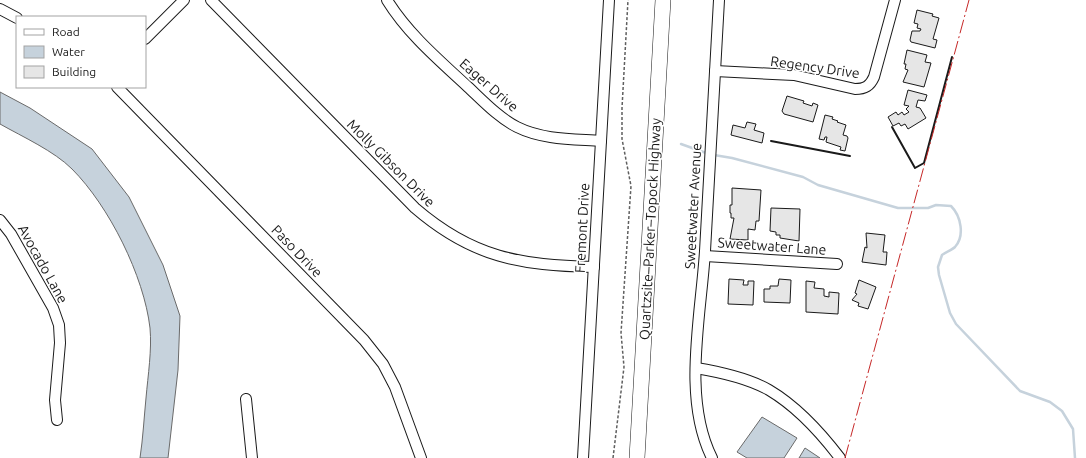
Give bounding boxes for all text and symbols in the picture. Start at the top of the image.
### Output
legend [16,16,146,88]
text: Road [52,25,80,38]
text: Water [52,45,85,58]
street label: Regency Drive [769,53,861,81]
street label: Eager Drive [456,55,522,115]
text: Building [52,65,96,78]
street label: Molly Gibson Drive [344,116,438,210]
street label: Quartzsite–Parker–Topock Highway [636,117,664,340]
street label: Sweetwater Avenue [682,143,704,269]
street label: Fremont Drive [572,183,592,273]
street label: Avocado Lane [15,222,71,306]
street label: Paso Drive [268,222,326,280]
street label: Sweetwater Lane [717,234,827,258]

